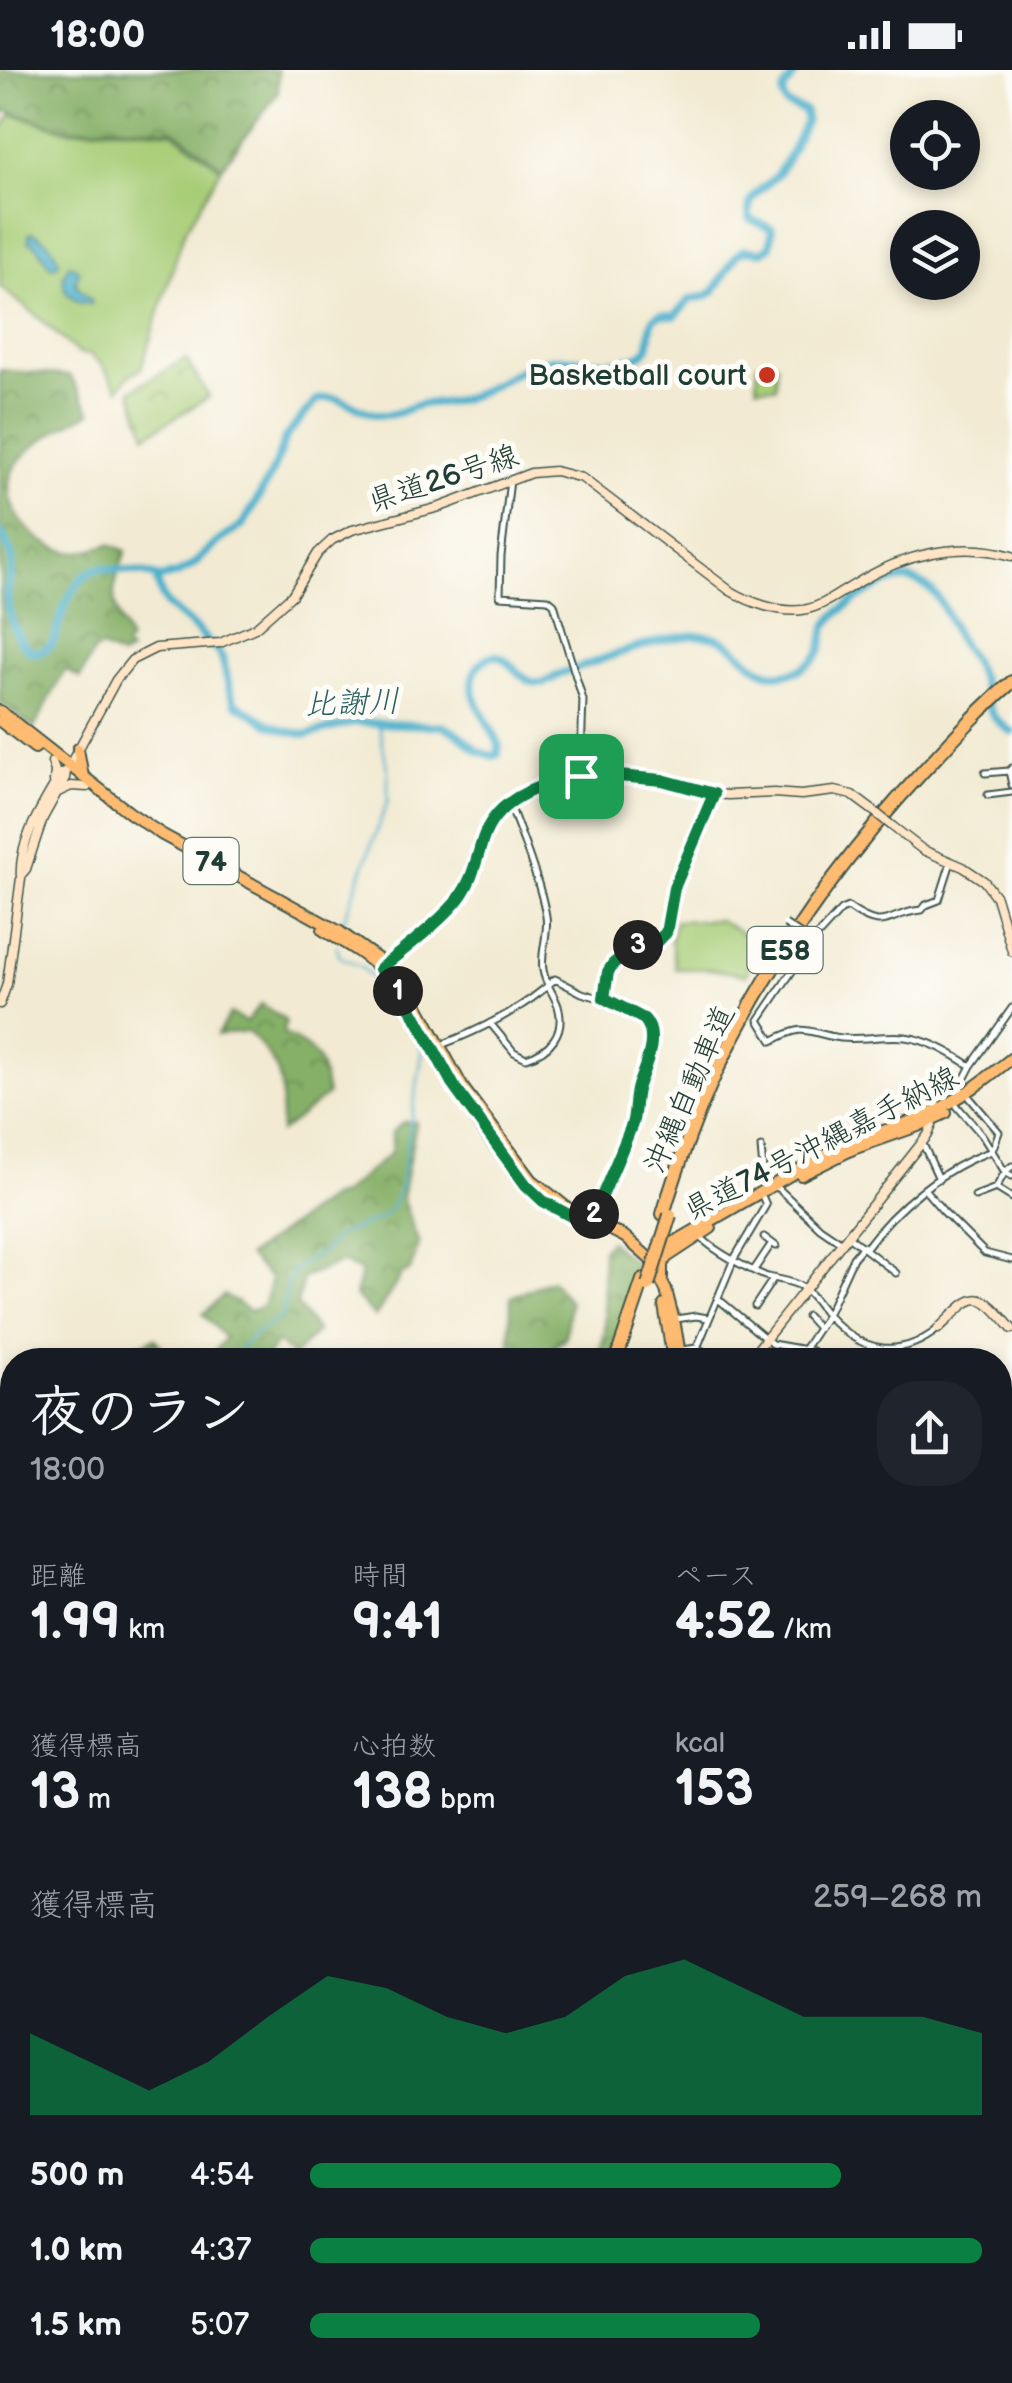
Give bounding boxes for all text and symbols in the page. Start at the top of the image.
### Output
text: 18:00 [50,13,145,58]
map controls [890,100,980,300]
button: locate [890,100,980,190]
button: layers [890,210,980,300]
place label: Basketball court [528,358,747,394]
marker: Basketball court [756,364,778,386]
street label: 県道26号線 [364,438,523,520]
water label: 比謝川 [303,682,401,725]
pin [539,734,624,819]
icon: arrive [554,749,609,804]
road number: 74 [184,838,238,884]
pin: 3 [613,920,663,970]
road number: E58 [748,927,822,973]
text: 3 [630,928,646,961]
pin: 1 [373,966,423,1016]
text: 1 [392,974,404,1007]
street label: 沖縄自動車道 [637,1000,743,1179]
street label: 県道74号沖縄嘉手納線 [678,1059,965,1229]
pin: 2 [569,1189,619,1239]
text: 2 [586,1197,602,1230]
text: 夜のラン [30,1380,250,1447]
button: share [877,1381,982,1486]
text: 18:00 [30,1451,105,1490]
text: 距離 [30,1560,86,1593]
text: 時間 [352,1560,408,1593]
text: ペース [675,1560,757,1593]
text: 1.99 [30,1593,121,1653]
text: 9:41 [352,1593,443,1653]
text: 4:52 [675,1593,775,1653]
text: km [121,1613,165,1646]
text: /km [775,1613,832,1646]
text: kcal [675,1727,725,1760]
text: 獲得標高 [30,1730,142,1763]
text: 心拍数 [352,1730,436,1763]
text: 153 [675,1760,754,1820]
text: 13 [30,1763,80,1823]
text: 138 [352,1763,433,1823]
text: m [80,1783,111,1816]
text: bpm [433,1783,495,1816]
text: 259–268 m [813,1878,982,1917]
text: 獲得標高 [30,1886,158,1925]
text: 500 m [30,2156,124,2195]
text: 4:54 [190,2156,254,2195]
text: 1.0 km [30,2231,123,2270]
text: 4:37 [190,2231,251,2270]
text: 1.5 km [30,2306,122,2345]
text: 5:07 [190,2306,249,2345]

